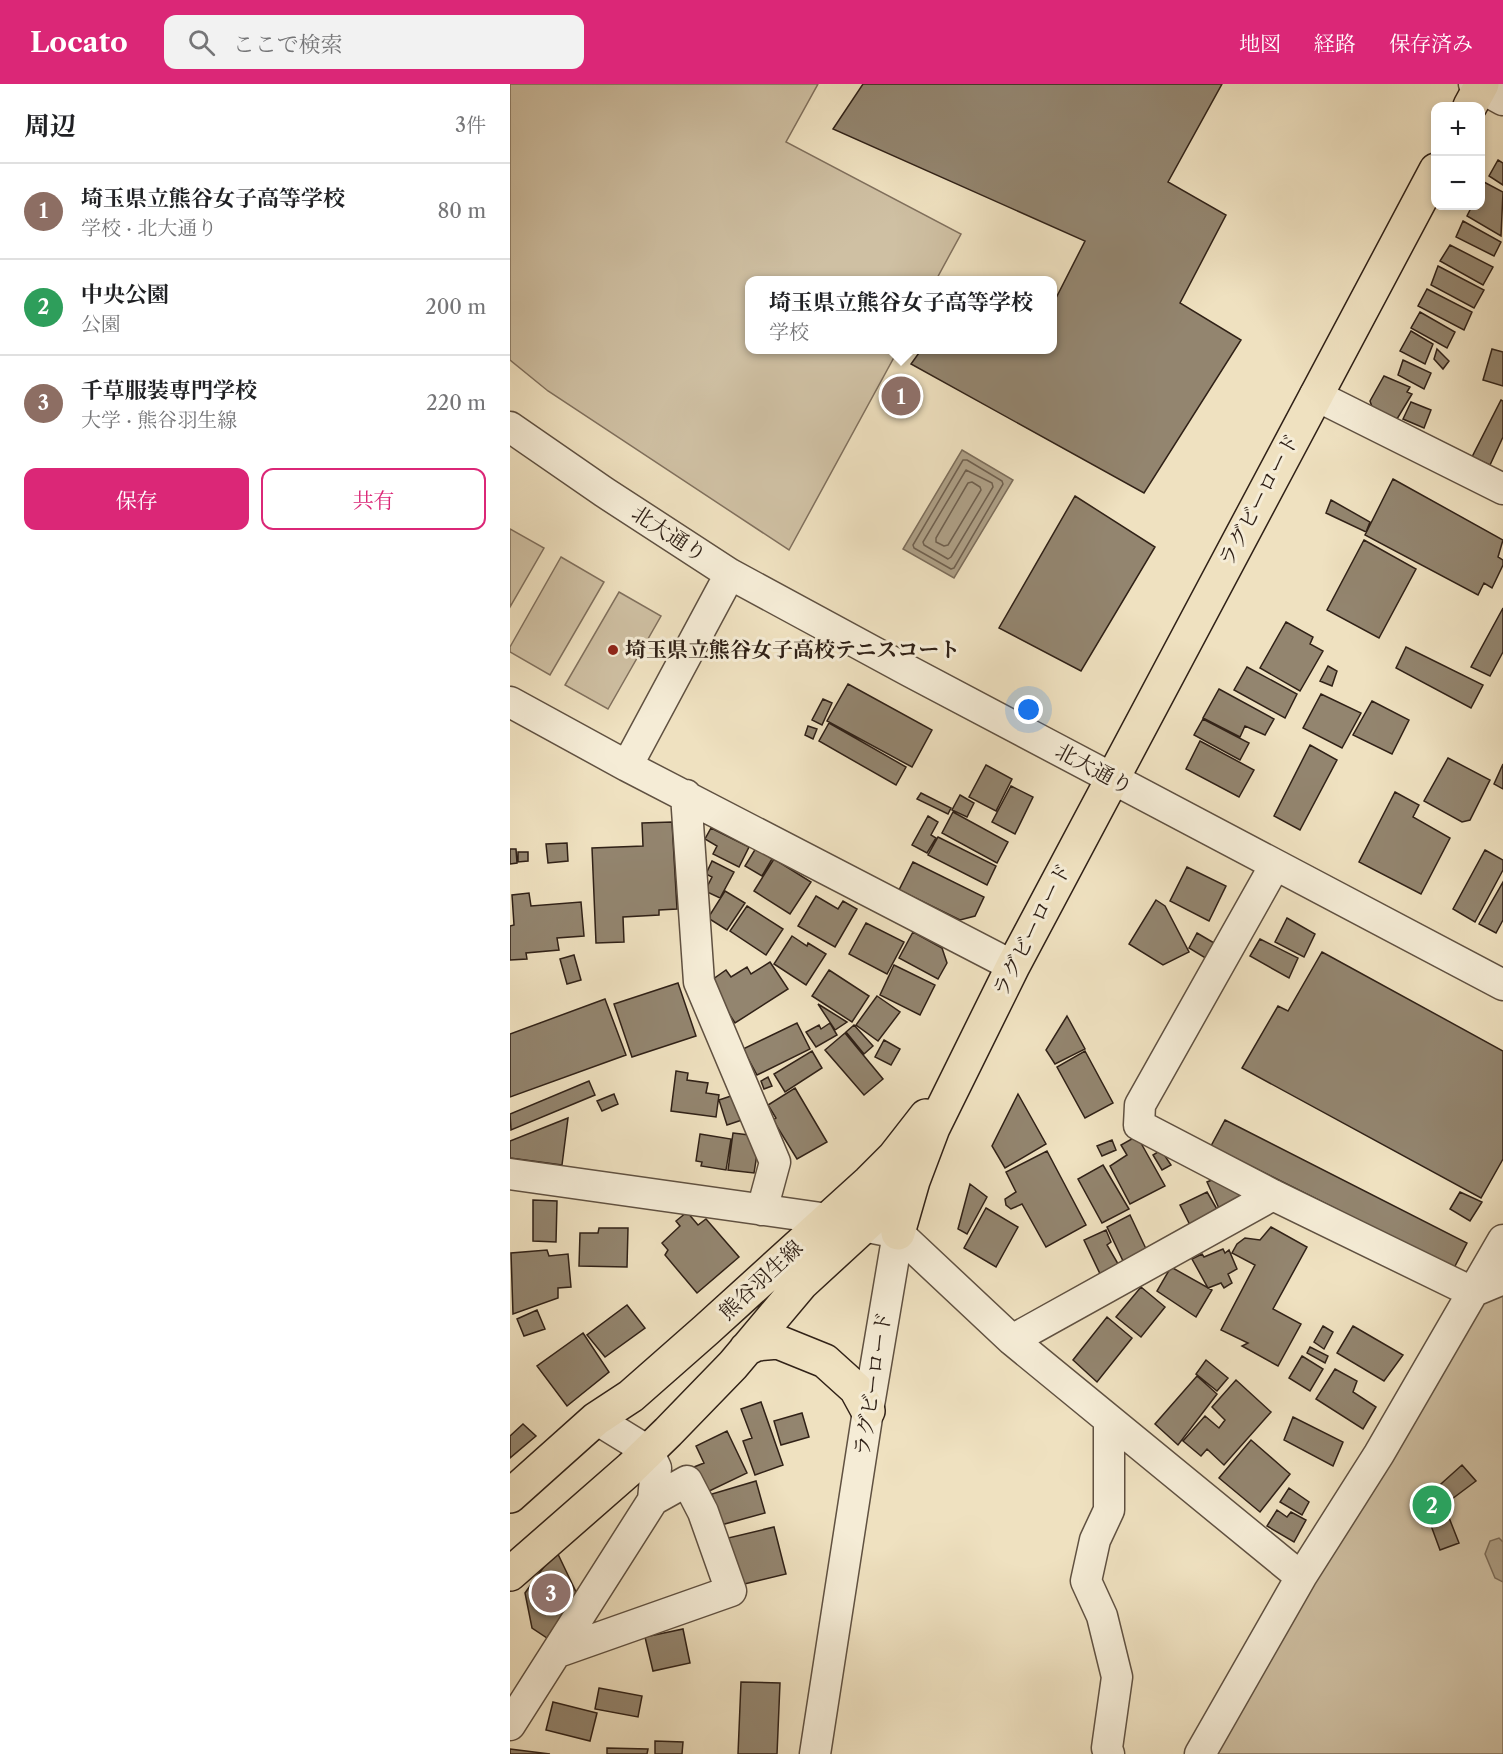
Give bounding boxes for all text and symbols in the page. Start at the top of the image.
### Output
search box [164,15,584,69]
text: Locato [30,25,128,59]
icon: search [185,26,218,59]
text: ここで検索 [233,31,343,58]
text: 地図 [1239,31,1281,56]
text: 経路 [1314,31,1356,56]
text: 保存済み [1389,31,1473,56]
map controls [1431,102,1485,210]
button: + [1431,102,1485,156]
text: 周辺 [24,110,76,142]
text: 3件 [455,113,486,137]
button: − [1431,156,1485,210]
text: 埼玉県立熊谷女子高等学校 [81,185,345,212]
text: 1 [39,199,48,223]
text: 80 m [438,199,486,223]
text: 学校 · 北大通り [81,216,217,240]
popup [745,276,1057,354]
text: 中央公園 [81,281,169,308]
text: 埼玉県立熊谷女子高等学校 [769,289,1033,316]
text: 2 [38,295,49,319]
text: 200 m [425,295,486,319]
text: 公園 [81,312,121,336]
text: 学校 [769,320,809,344]
pin: 1 [882,374,920,418]
text: 千草服装専門学校 [81,377,257,404]
text: 3 [38,391,49,415]
text: 220 m [426,391,486,415]
text: 大学 · 熊谷羽生線 [81,408,237,432]
street label: ラグビーロード [1213,429,1304,570]
button: 保存 [24,468,249,530]
button: 共有 [261,468,486,530]
street label: 北大通り [627,500,711,567]
place label: 埼玉県立熊谷女子高校テニスコート [625,637,960,662]
marker: 埼玉県立熊谷女子高校テニスコート [606,643,620,657]
your location [1014,695,1043,724]
street label: 北大通り [1051,738,1137,799]
street label: ラグビーロード [987,859,1076,1001]
street label: 熊谷羽生線 [714,1235,808,1325]
street label: ラグビーロード [849,1310,896,1458]
pin: 2 [1412,1482,1452,1528]
pin: 3 [532,1570,570,1616]

